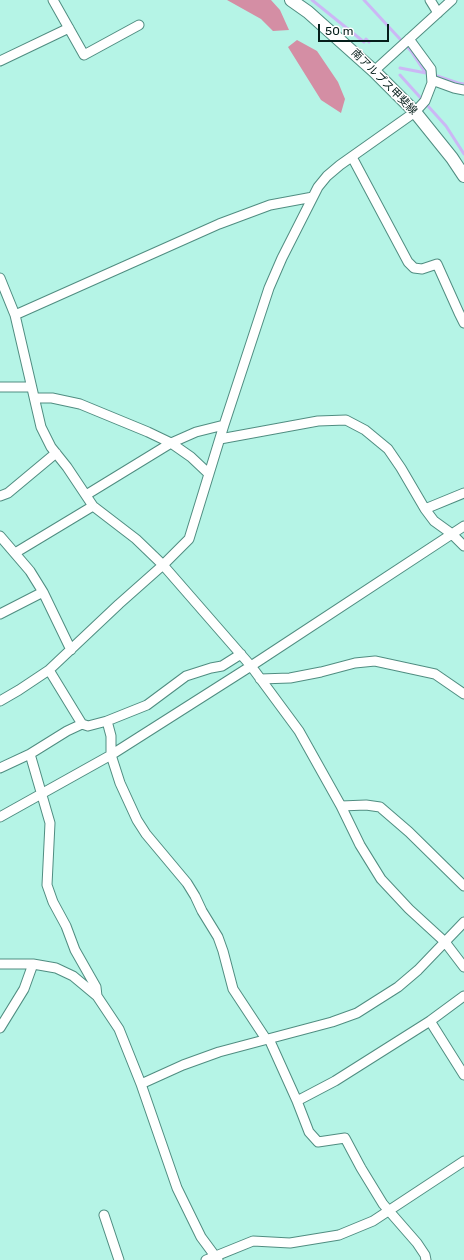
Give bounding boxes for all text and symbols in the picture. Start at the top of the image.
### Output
scale bar [320,16,391,42]
text: 50 m [325,24,353,38]
street label: 南アルプス甲斐線 [348,46,420,118]

